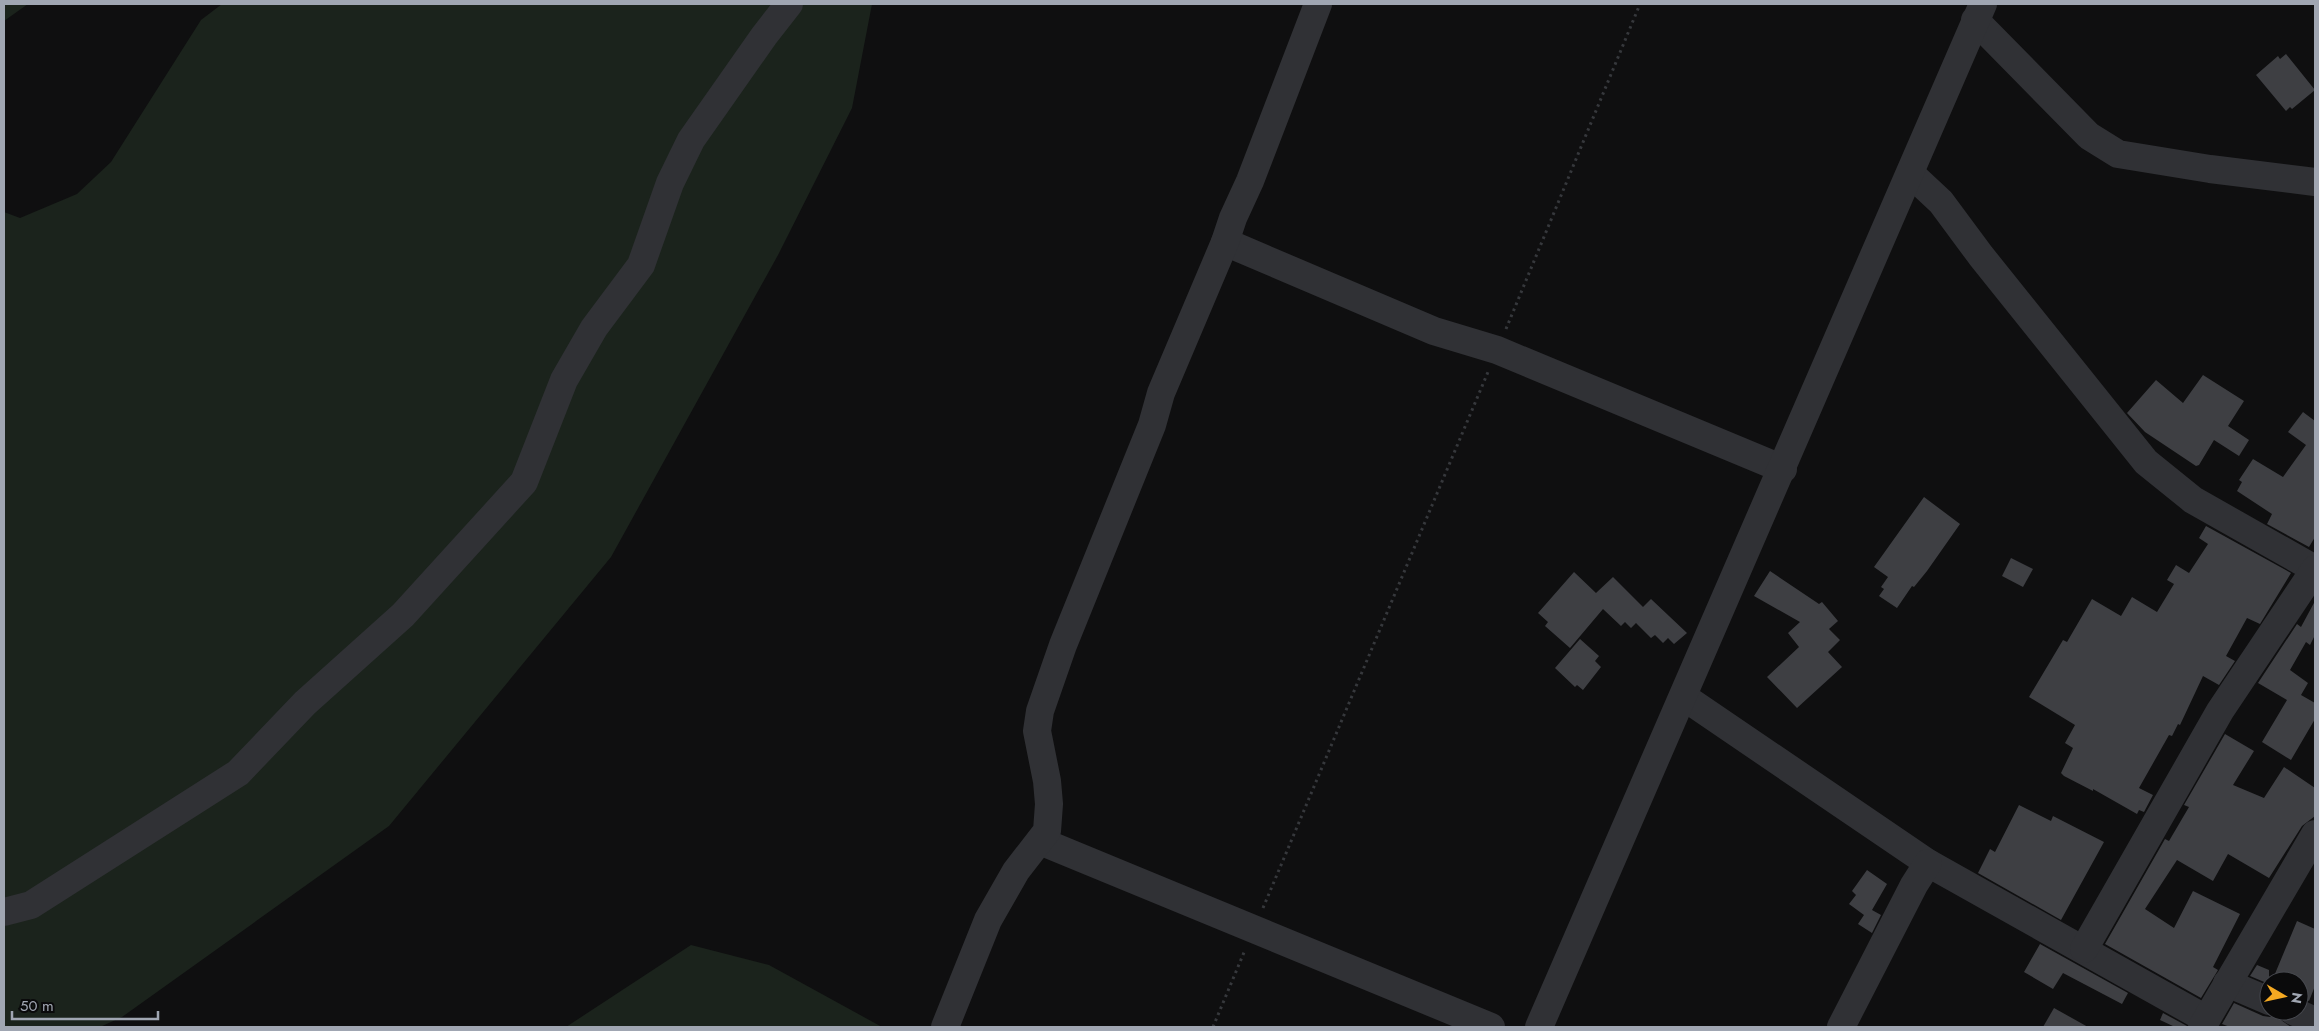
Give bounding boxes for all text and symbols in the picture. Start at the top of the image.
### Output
north arrow [2259,971,2309,1021]
scale bar [12,988,159,1020]
text: N [2286,991,2308,1005]
text: 50 m [20,995,54,1017]

